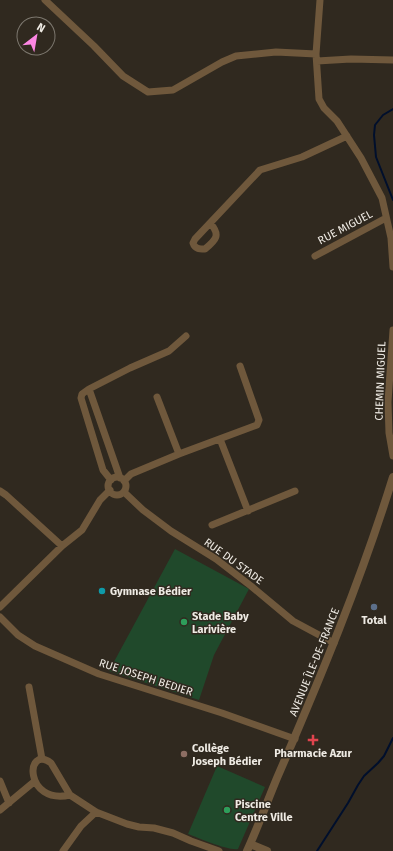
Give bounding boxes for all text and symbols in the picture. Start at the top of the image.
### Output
north arrow [16,16,56,56]
text: N [34,20,47,35]
street label: RUE MIGUEL [316,207,375,247]
street label: CHEMIN MIGUEL [373,341,388,421]
street label: RUE DU STADE [202,536,266,587]
place label: Gymnase Bédier [110,585,192,598]
marker: Gymnase Bédier [97,586,107,596]
marker: Total [369,602,379,612]
street label: AVENUE ÎLE-DE-FRANCE [287,606,342,718]
place label: Stade Baby Larivière [192,610,249,636]
place label: Total [361,614,387,627]
marker: Stade Baby Larivière [179,617,189,627]
street label: RUE JOSEPH BEDIER [97,656,195,699]
marker: Pharmacie Azur [308,735,318,745]
place label: Collège Joseph Bédier [191,742,262,768]
place label: Pharmacie Azur [274,747,352,760]
marker: Collège Joseph Bédier [179,749,189,759]
place label: Piscine Centre Ville [235,798,292,824]
marker: Piscine Centre Ville [222,805,232,815]

